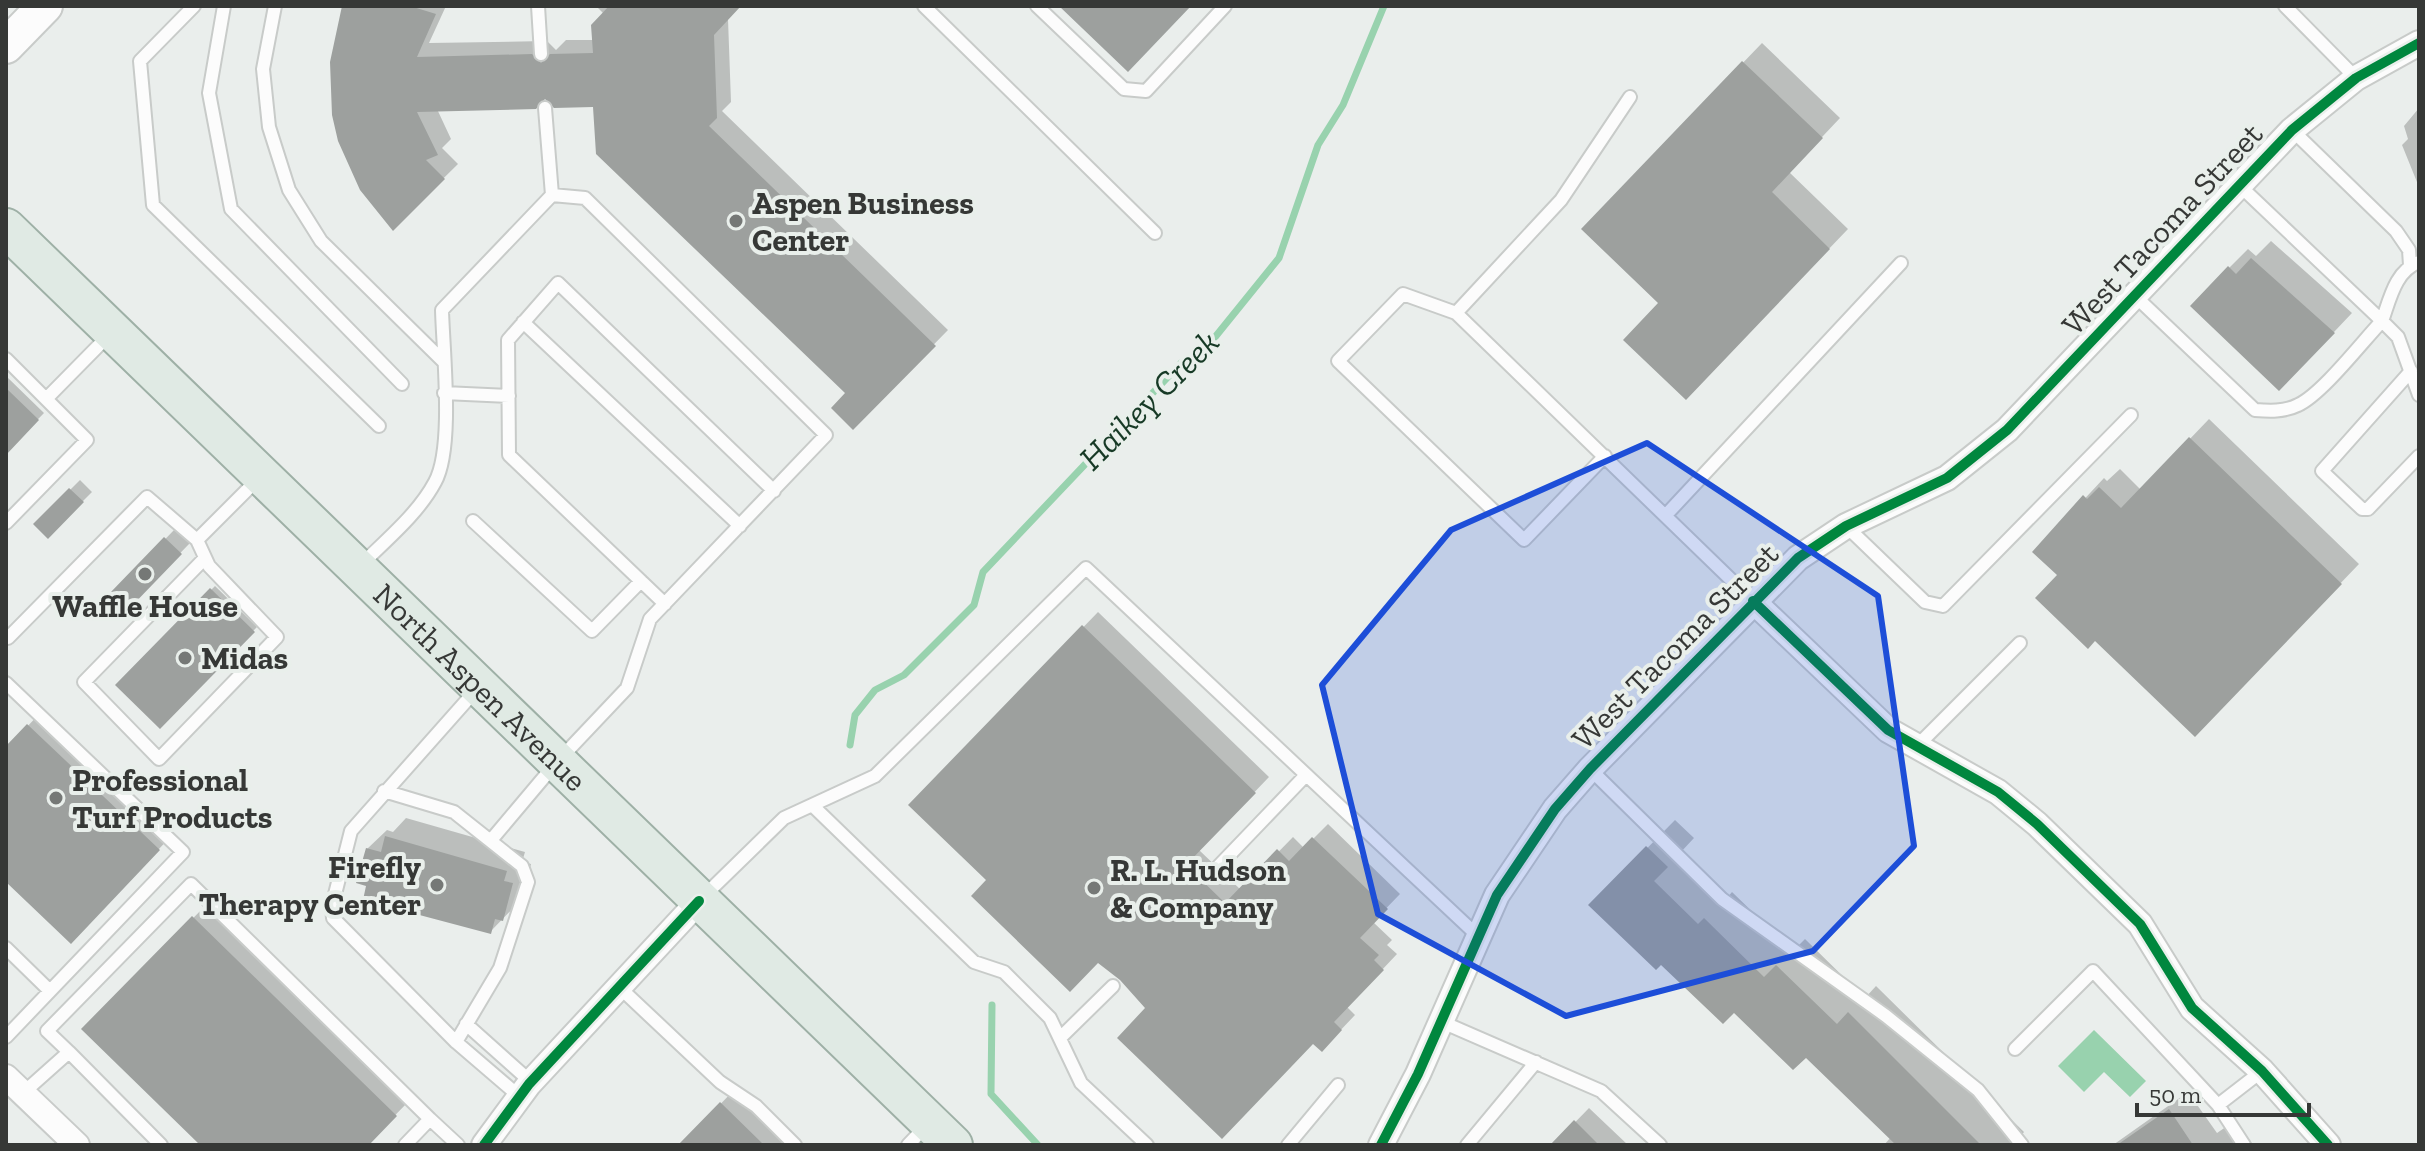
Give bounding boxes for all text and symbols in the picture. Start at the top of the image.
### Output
street label: West Tacoma Street [2054,115,2270,343]
place label: Aspen Business Center [752,184,974,259]
marker: Aspen Business Center [727,212,745,230]
water label: Haikey Creek [1071,322,1227,478]
street label: West Tacoma Street [1564,535,1786,757]
marker: Waffle House [136,565,154,583]
street label: North Aspen Avenue [366,575,595,799]
place label: Waffle House [52,587,238,625]
place label: Midas [201,639,288,677]
marker: Midas [176,649,194,667]
place label: Professional Turf Products [72,761,272,836]
marker: Professional Turf Products [47,789,65,807]
place label: Firefly Therapy Center [199,848,421,923]
place label: R. L. Hudson & Company [1110,851,1286,926]
marker: Firefly Therapy Center [428,876,446,894]
marker: R. L. Hudson & Company [1085,879,1103,897]
scale bar [2137,1067,2309,1117]
text: 50 m [2149,1080,2202,1109]

